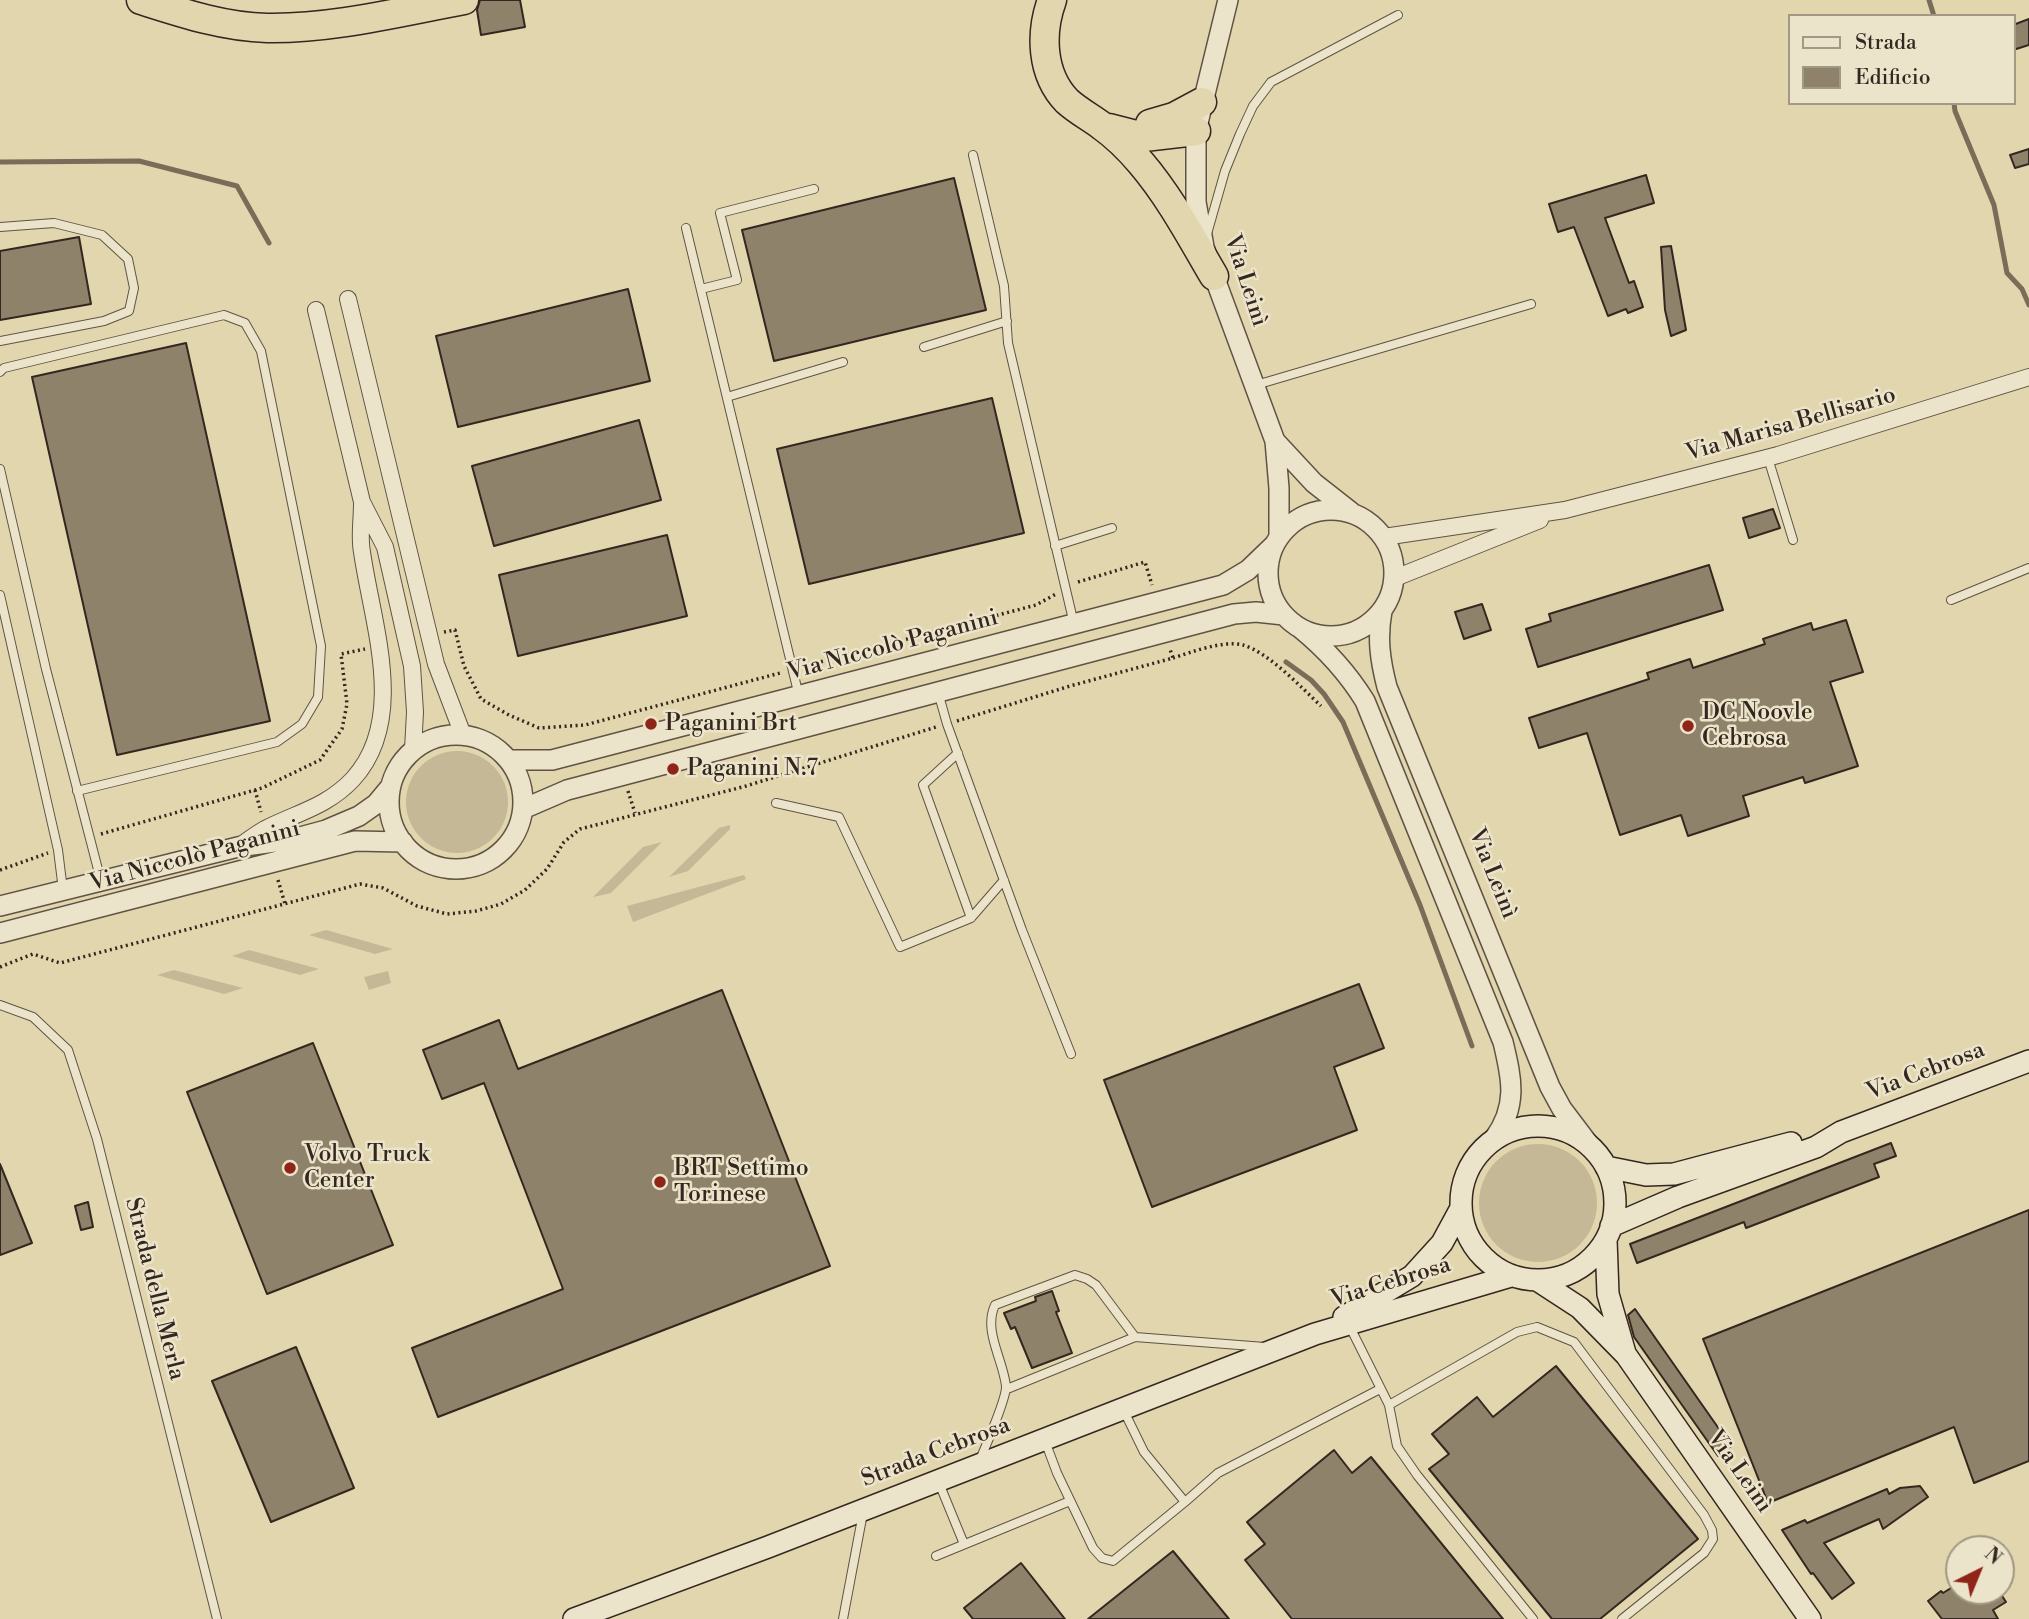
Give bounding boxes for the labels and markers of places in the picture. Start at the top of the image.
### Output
place label: DC Noovle Cebrosa [1702,699,1813,753]
place label: Paganini Brt [665,710,797,738]
marker: Paganini Brt [643,716,659,732]
marker: DC Noovle Cebrosa [1680,718,1696,734]
place label: Paganini N.7 [687,755,818,783]
marker: Paganini N.7 [665,761,681,777]
place label: Volvo Truck Center [304,1141,429,1195]
place label: BRT Settimo Torinese [674,1155,809,1209]
marker: Volvo Truck Center [282,1160,298,1176]
marker: BRT Settimo Torinese [652,1174,668,1190]

